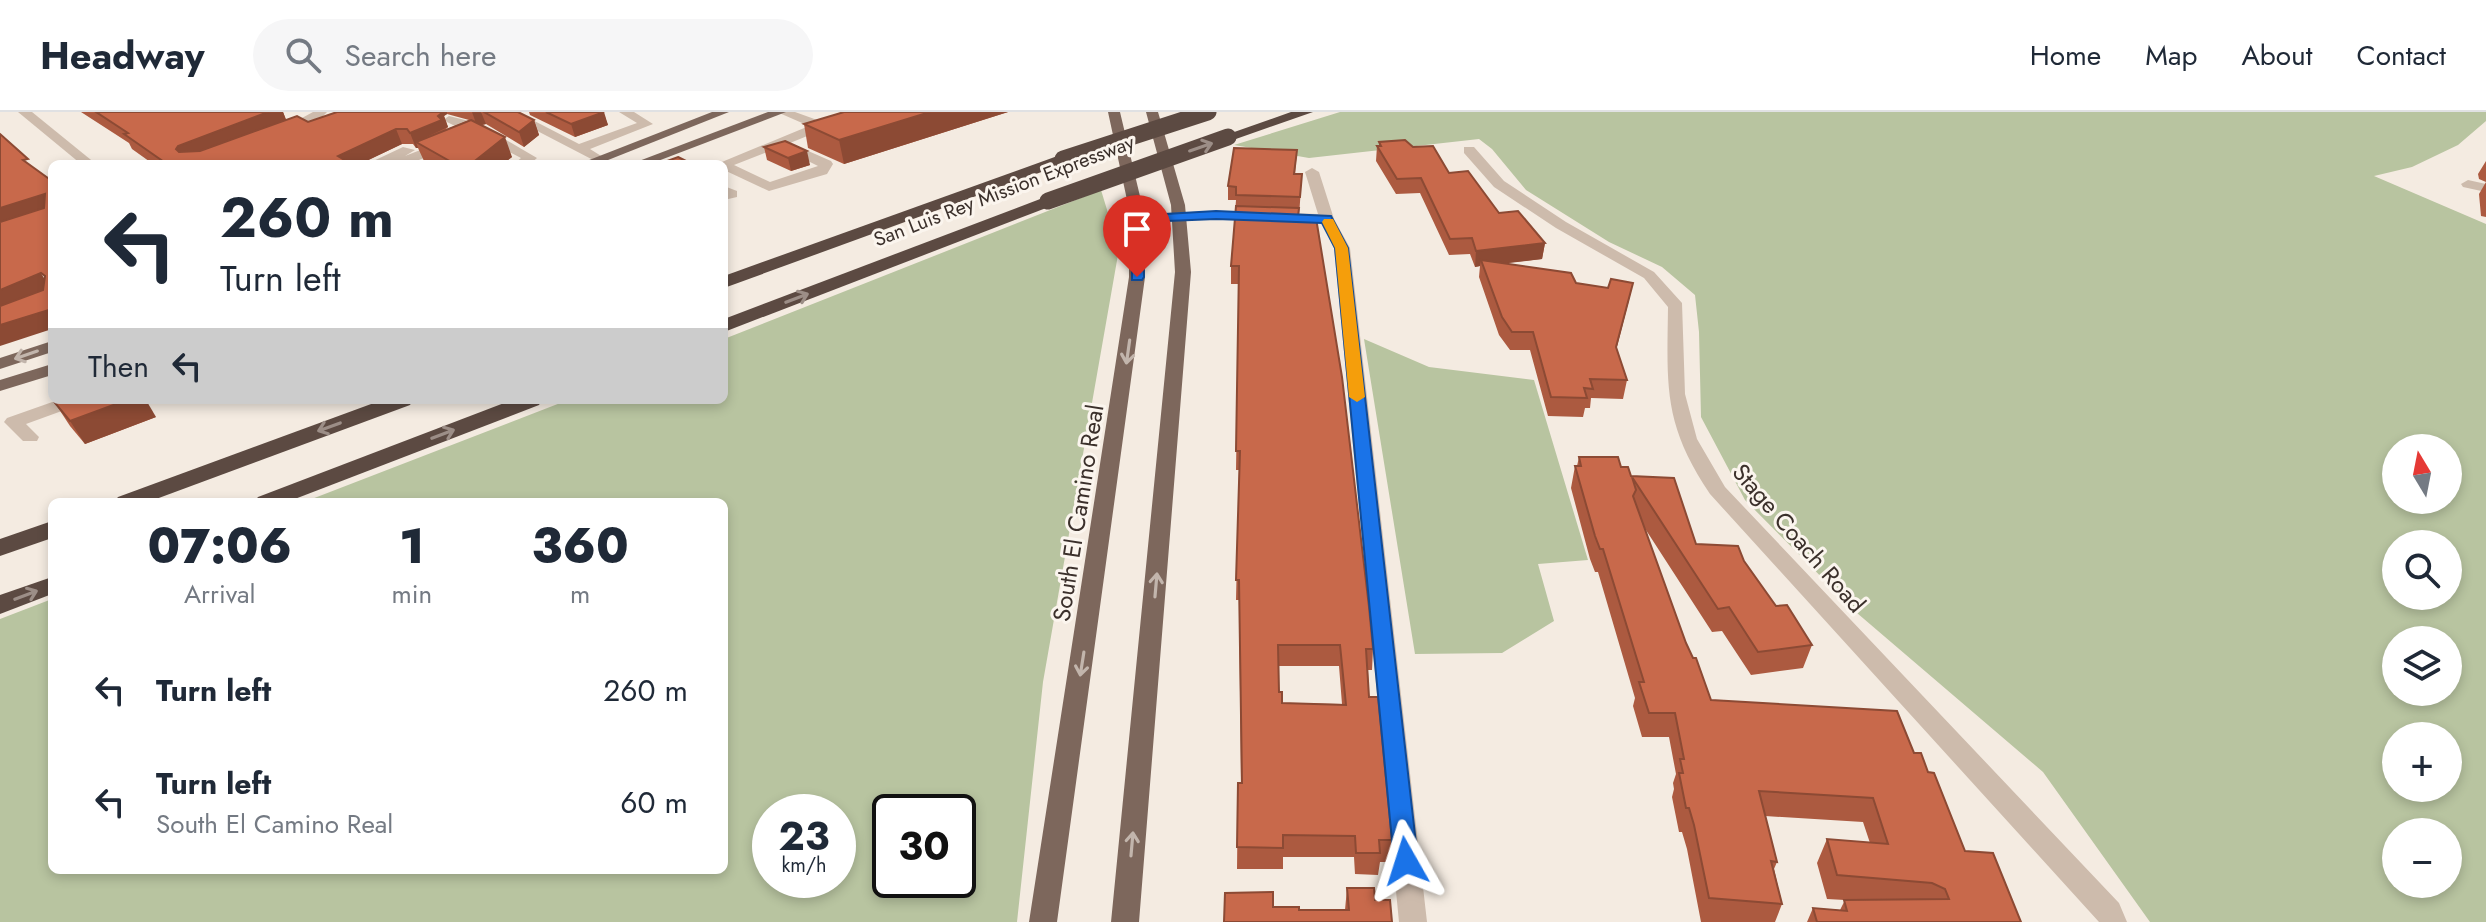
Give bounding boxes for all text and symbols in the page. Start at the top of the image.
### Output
search box [253,19,813,91]
text: Headway [40,28,205,83]
icon: search [281,33,325,77]
text: Search here [345,34,496,77]
text: Home [2030,35,2101,76]
text: Map [2145,35,2197,76]
text: About [2241,35,2313,76]
text: Contact [2357,35,2446,76]
street label: San Luis Rey Mission Expressway [869,128,1139,254]
one-way arrow [1188,138,1213,153]
text: 260 m [220,177,394,258]
icon: left [88,192,192,296]
pin [1103,195,1171,277]
icon: arrive [1115,207,1159,251]
text: Turn left [220,252,341,304]
one-way arrow [784,290,809,304]
one-way arrow [1120,339,1135,364]
icon: left [165,344,209,388]
text: Then [88,345,149,388]
one-way arrow [14,349,39,364]
street label: South El Camino Real [1044,402,1112,624]
one-way arrow [317,421,342,435]
one-way arrow [431,426,455,440]
north arrow [2382,434,2462,514]
map controls [2382,434,2462,898]
street label: Stage Coach Road [1724,456,1874,620]
text: 07:06 [147,512,292,581]
text: 1 [399,512,424,581]
text: 360 [532,512,629,581]
button: search [2382,530,2462,610]
one-way arrow [1149,573,1164,599]
text: Arrival [184,575,256,613]
text: min [391,575,432,613]
text: m [570,575,590,613]
one-way arrow [13,587,38,601]
button: layers [2382,626,2462,706]
one-way arrow [1074,651,1089,677]
icon: left [88,668,132,712]
text: Turn left [156,669,271,712]
text: 260 m [603,669,688,712]
button: + [2382,722,2462,802]
text: Turn left [156,762,271,805]
icon: left [88,780,132,824]
text: 60 m [620,781,688,824]
speed limit sign: 30 [872,794,976,898]
text: South El Camino Real [156,805,393,843]
text: 23 [778,807,830,865]
button: − [2382,818,2462,898]
position arrow [1364,819,1448,903]
one-way arrow [1125,831,1140,858]
text: km/h [781,851,827,880]

